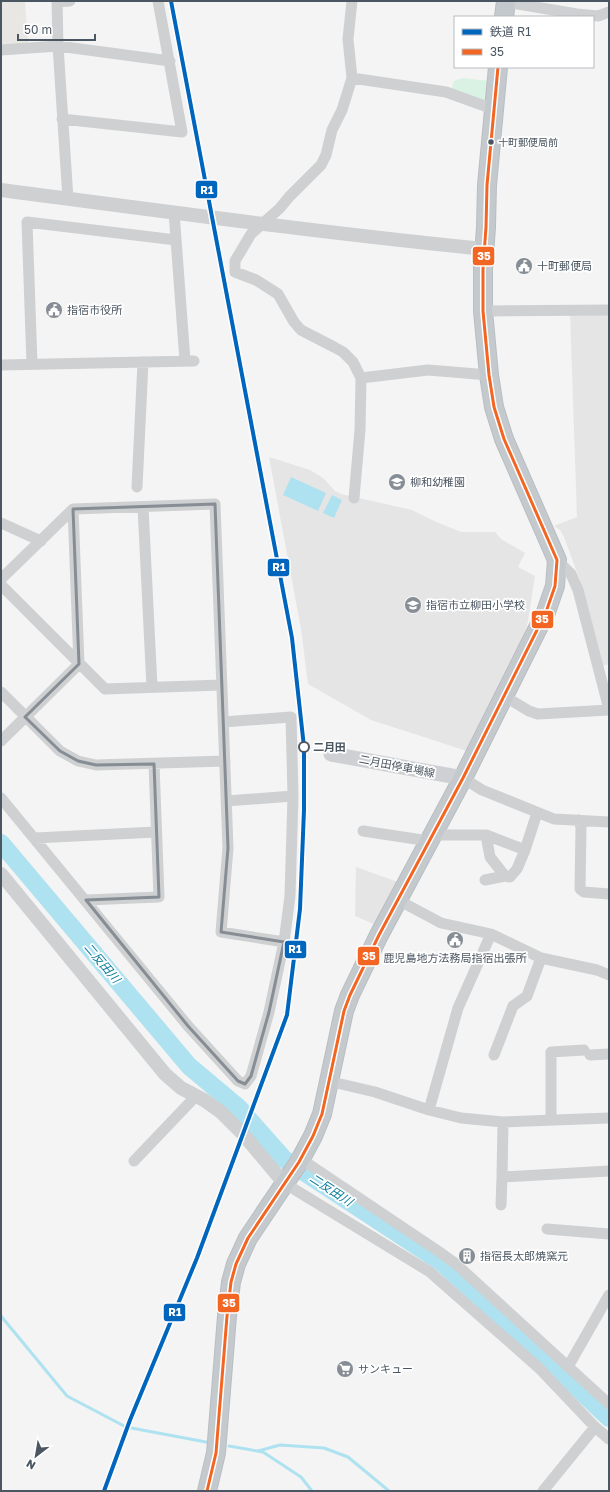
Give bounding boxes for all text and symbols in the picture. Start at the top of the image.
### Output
scale bar [18,16,95,42]
legend [454,16,594,68]
text: 50 m [24,22,52,37]
text: 鉄道 R1 [490,24,531,39]
text: 35 [490,44,504,59]
place label: 十町郵便局前 [498,136,558,148]
marker: 十町郵便局前 [486,137,496,147]
line badge: R1 [195,180,218,199]
text: R1 [200,183,214,196]
line badge: 35 [472,246,495,266]
text: 35 [477,249,491,262]
public building icon: 十町郵便局 [514,256,534,276]
place label: 十町郵便局 [537,259,592,272]
public building icon: 指宿市役所 [44,300,64,320]
place label: 指宿市役所 [67,303,123,316]
school or university icon: 柳和幼稚園 [387,472,407,492]
place label: 柳和幼稚園 [410,475,465,488]
line badge: R1 [267,558,290,577]
text: R1 [272,560,286,573]
school or university icon: 指宿市立柳田小学校 [403,595,423,615]
place label: 指宿市立柳田小学校 [426,598,525,611]
line badge: 35 [531,610,554,629]
text: 35 [535,612,549,625]
place label: 二月田 [313,740,346,753]
marker: 二月田 [298,741,310,753]
street label: 二月田停車場線 [358,752,436,779]
public building icon: 鹿児島地方法務局指宿出張所 [445,930,465,950]
water label: 二反田川 [81,939,125,987]
line badge: R1 [284,940,307,959]
text: R1 [288,942,302,955]
line badge: 35 [357,946,380,966]
text: 35 [362,949,376,962]
place label: 鹿児島地方法務局指宿出張所 [384,951,527,964]
water label: 二反田川 [307,1170,357,1210]
building icon: 指宿長太郎焼窯元 [457,1246,477,1266]
place label: 指宿長太郎焼窯元 [480,1249,568,1262]
line badge: 35 [217,1293,240,1313]
text: 35 [222,1296,236,1309]
line badge: R1 [163,1303,186,1322]
text: R1 [168,1305,182,1318]
supermarket icon: サンキュー [335,1359,355,1379]
place label: サンキュー [358,1362,413,1375]
north arrow [16,1436,56,1476]
text: N [24,1457,38,1473]

